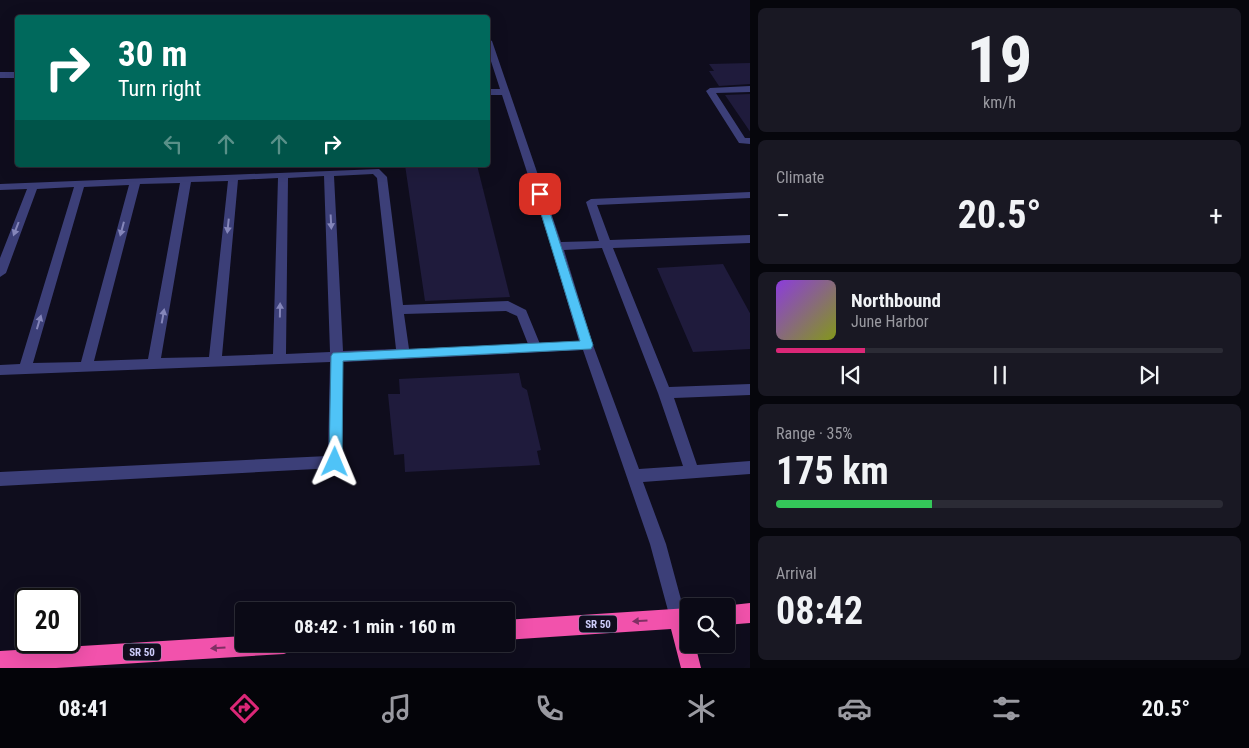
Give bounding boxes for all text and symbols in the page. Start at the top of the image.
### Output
text: 19 [967,22,1032,98]
text: 30 m [118,34,187,75]
icon: right [35,35,100,100]
text: Turn right [118,76,201,101]
text: km/h [983,93,1016,112]
icon: left [159,130,187,158]
icon: ahead [212,130,240,158]
icon: ahead [265,130,293,158]
icon: right [318,130,346,158]
text: Climate [776,168,824,187]
pin [519,173,561,215]
icon: arrive [526,180,554,208]
text: 20.5° [958,193,1041,237]
text: − [776,199,790,232]
text: + [1209,199,1223,232]
one-way arrow [327,214,335,230]
one-way arrow [224,218,232,234]
one-way arrow [118,221,126,236]
one-way arrow [12,222,19,237]
text: Northbound [851,289,941,312]
one-way arrow [276,302,284,318]
one-way arrow [159,307,167,323]
text: June Harbor [851,312,929,331]
one-way arrow [35,315,43,330]
icon: previous [837,361,865,389]
icon: pause [986,361,1014,389]
icon: next [1135,361,1163,389]
text: Range · 35% [776,424,852,443]
position arrow [308,435,360,487]
text: 175 km [776,449,889,493]
text: Arrival [776,564,817,583]
speed limit sign: 20 [15,588,80,653]
text: 08:42 [776,589,863,633]
map controls [680,598,735,653]
button: search [680,598,735,653]
text: 08:42 · 1 min · 160 m [294,615,456,638]
road number: SR 50 [579,616,617,632]
one-way arrow [632,618,648,626]
road number: SR 50 [123,644,161,660]
one-way arrow [210,644,226,652]
icon: directions [227,691,262,726]
icon: music [379,691,414,726]
icon: phone [532,691,567,726]
icon: climate [684,691,719,726]
icon: car [837,691,872,726]
icon: filters [989,691,1024,726]
text: 08:41 [59,696,109,721]
text: 20.5° [1142,696,1190,721]

